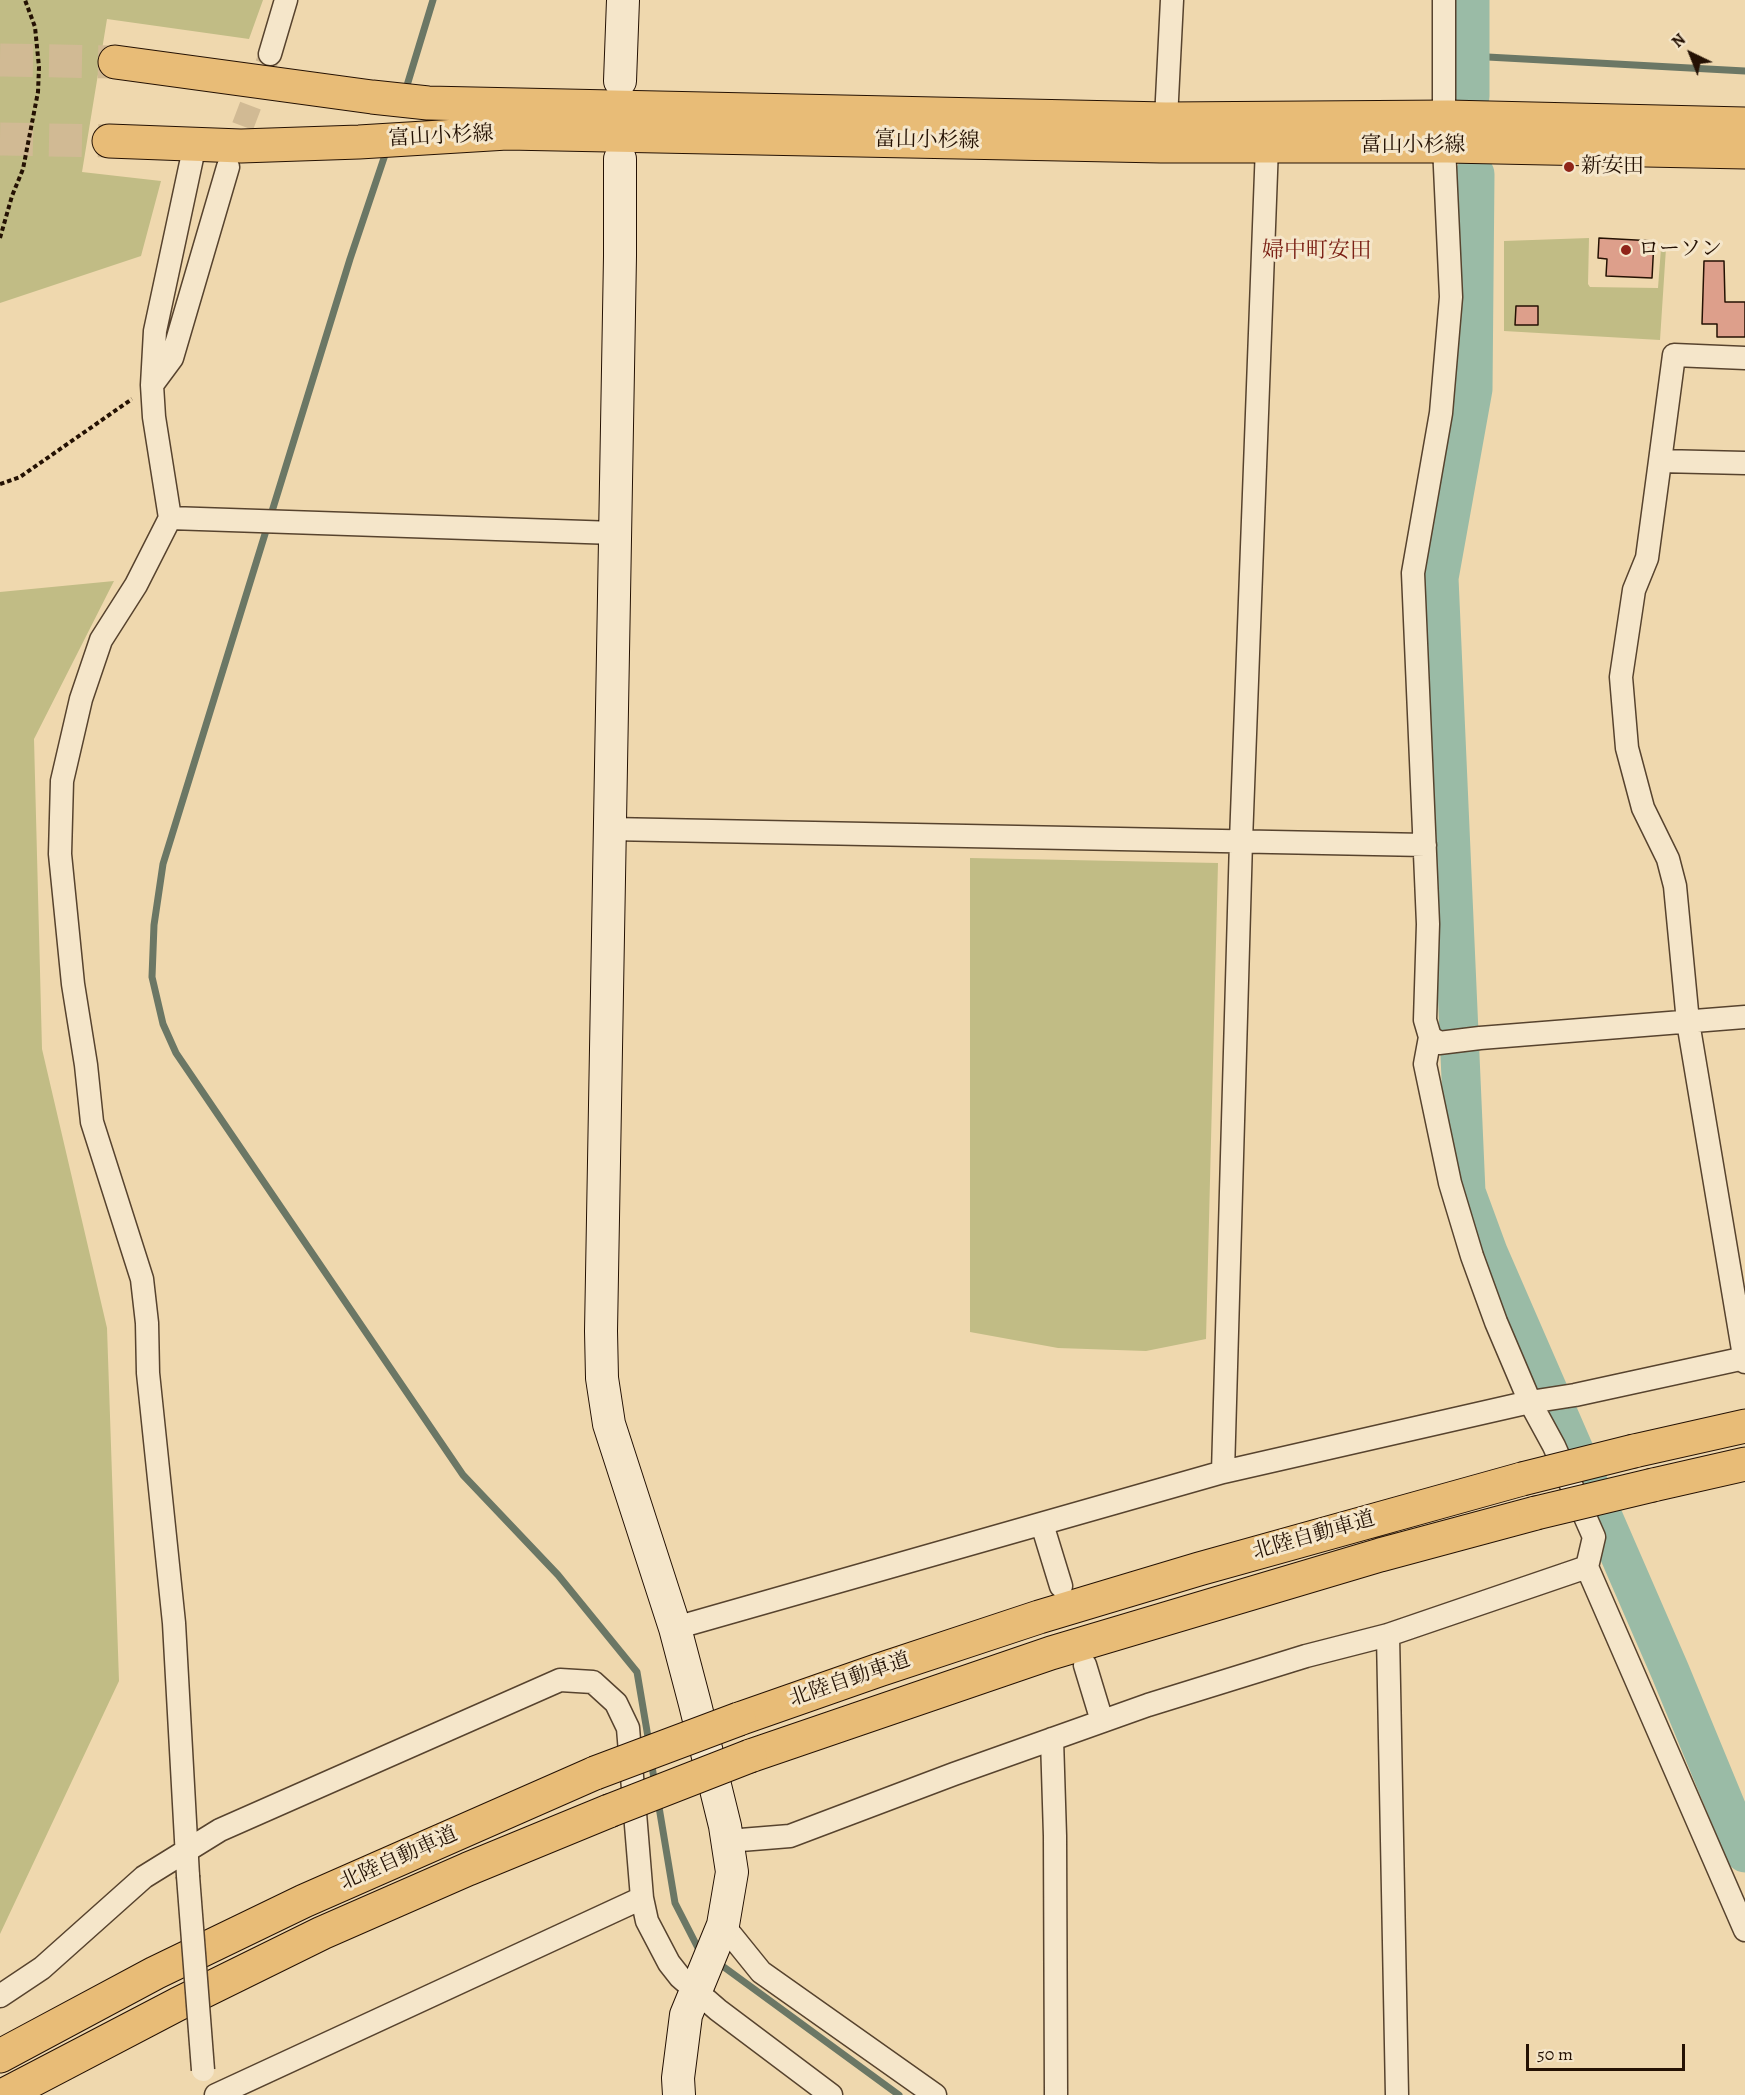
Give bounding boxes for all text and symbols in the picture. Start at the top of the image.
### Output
north arrow [1661,24,1721,84]
text: N [1667,29,1690,53]
street label: 富山小杉線 [388,122,494,152]
street label: 富山小杉線 [874,127,980,155]
street label: 富山小杉線 [1361,133,1465,159]
place label: 新安田 [1581,154,1644,180]
marker: 新安田 [1562,160,1576,174]
place label: ローソン [1638,237,1722,263]
district label: 婦中町安田 [1262,239,1372,265]
marker: ローソン [1619,243,1633,257]
street label: 北陸自動車道 [1250,1507,1378,1565]
street label: 北陸自動車道 [786,1648,914,1712]
street label: 北陸自動車道 [336,1822,462,1896]
scale bar [1529,2032,1688,2070]
text: 50 m [1537,2042,1573,2066]

